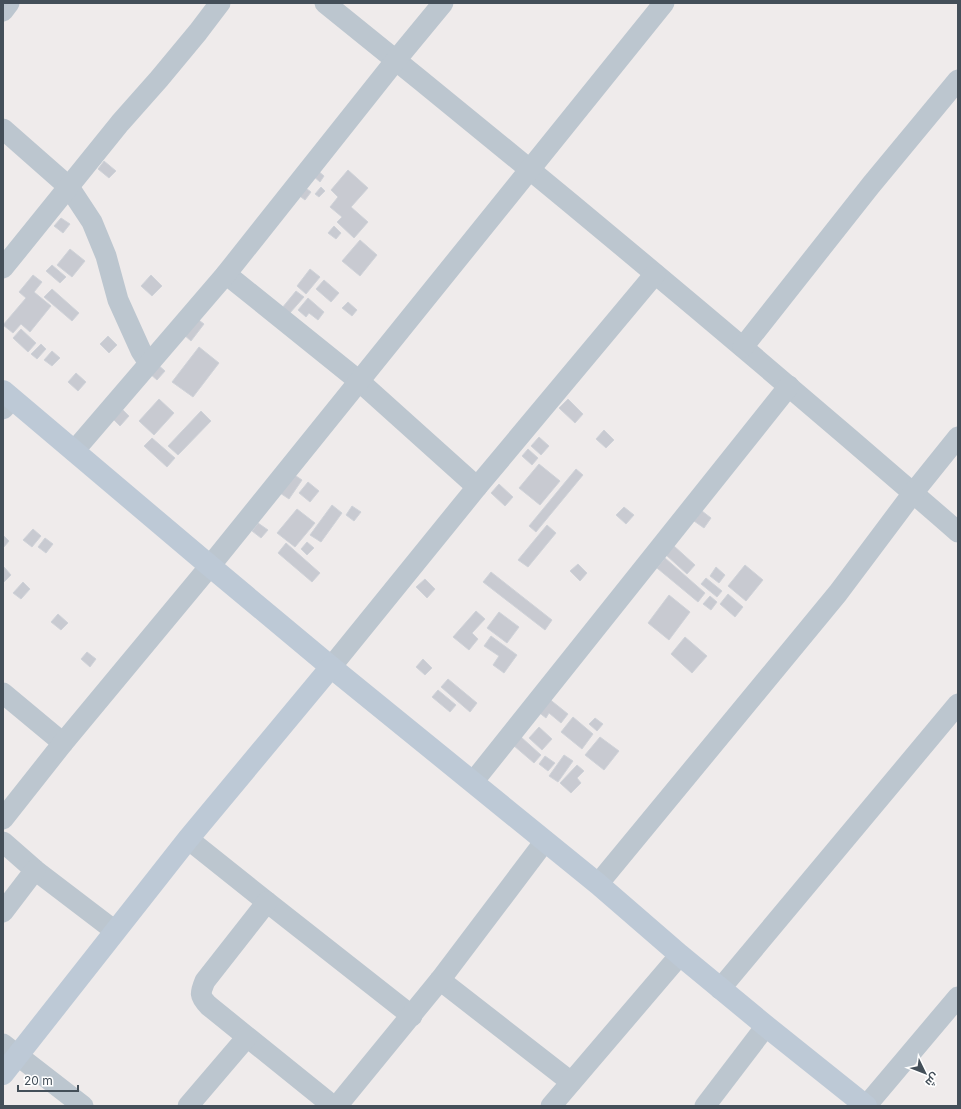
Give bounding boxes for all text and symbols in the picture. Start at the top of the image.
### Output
north arrow [905,1053,945,1093]
scale bar [18,1067,78,1093]
text: ش [922,1070,942,1090]
text: 20 m [24,1073,53,1088]

